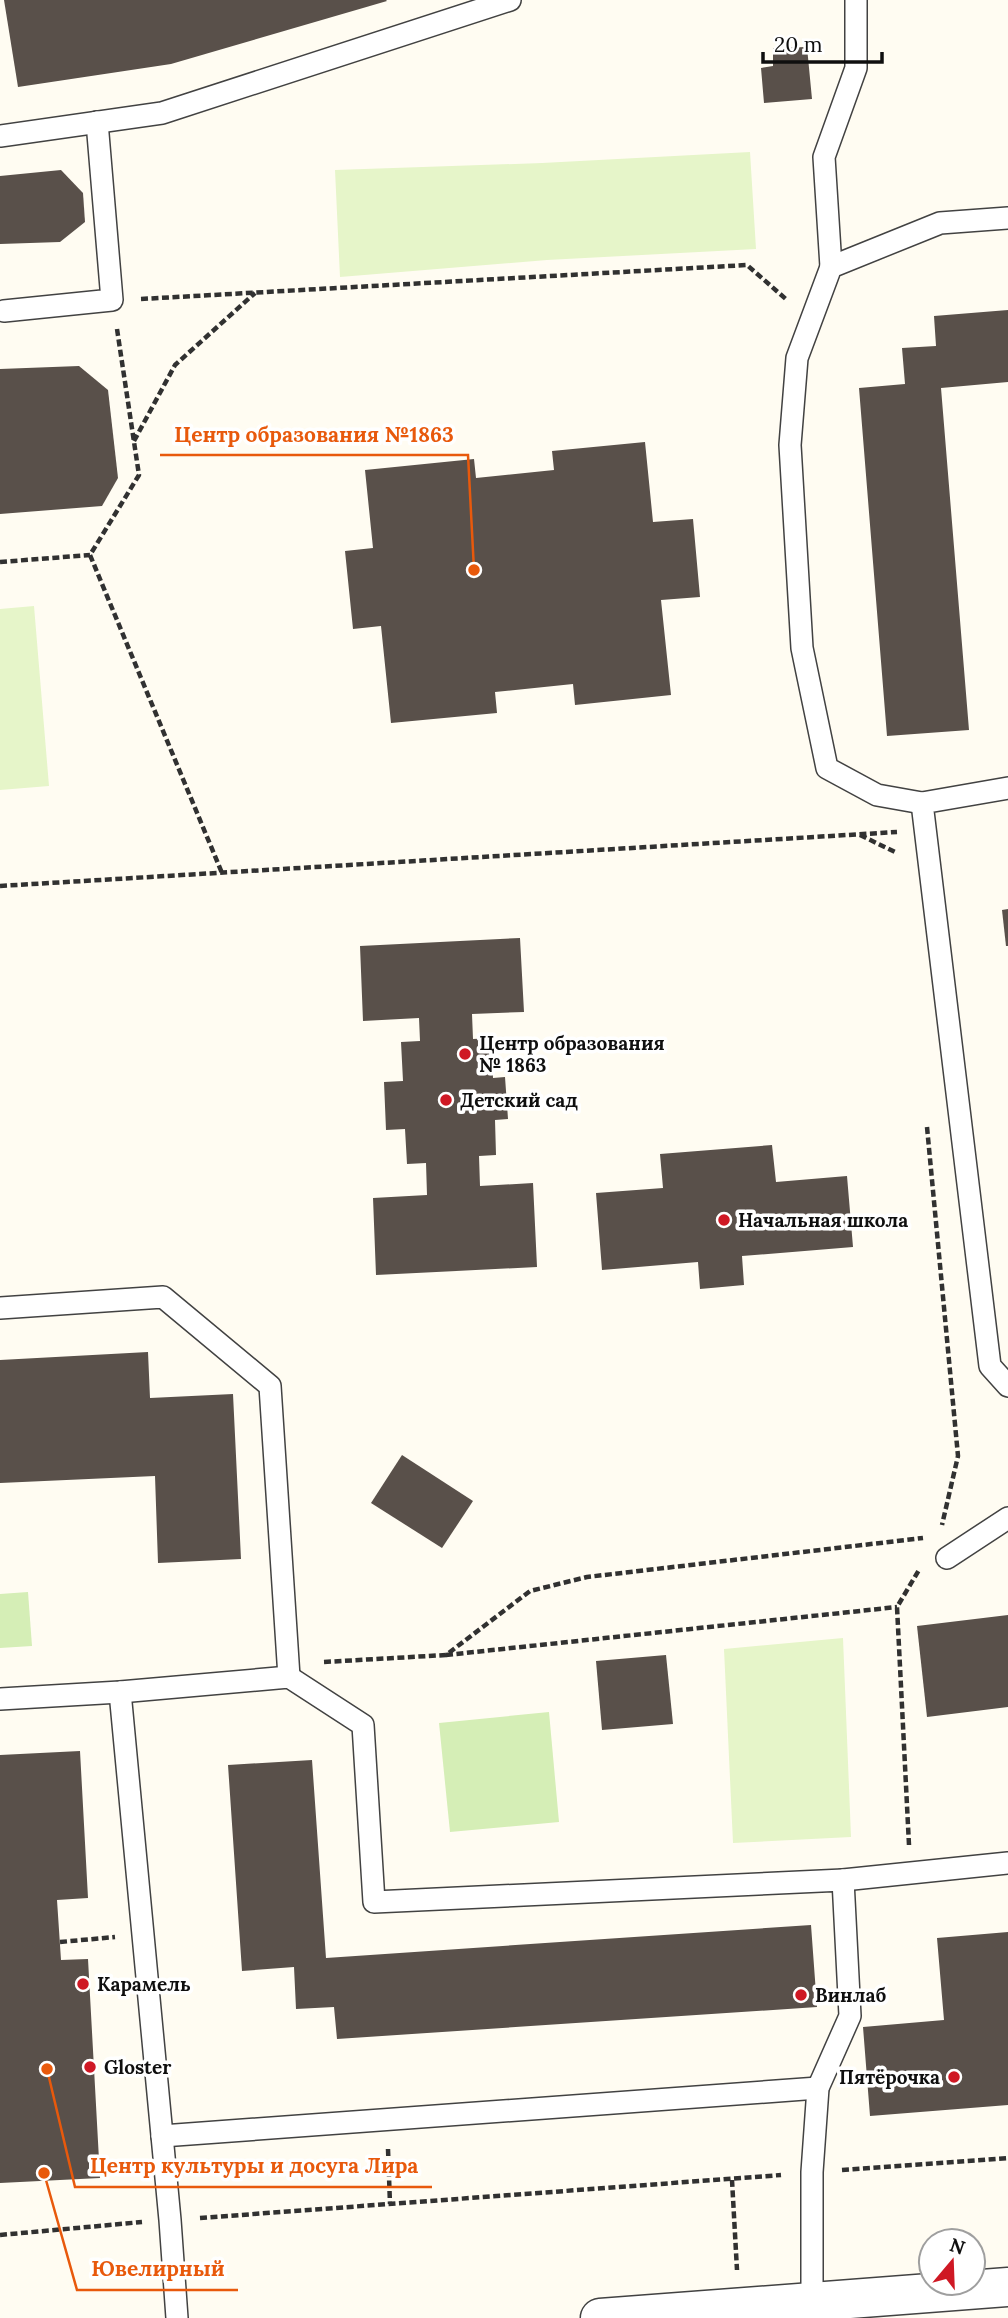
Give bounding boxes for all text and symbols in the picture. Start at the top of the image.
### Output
scale bar [763,21,882,65]
text: 20 m [774,31,823,58]
callout: Центр образования №1863 [160,413,468,455]
text: Центр образования №1863 [174,421,454,448]
place label: Центр образования № 1863 [479,1031,665,1077]
marker: Центр образования № 1863 [457,1046,473,1062]
place label: Детский сад [460,1088,578,1112]
marker: Детский сад [438,1092,454,1108]
place label: Начальная школа [738,1208,908,1232]
marker: Начальная школа [716,1212,732,1228]
place label: Карамель [97,1972,191,1996]
marker: Карамель [75,1976,91,1992]
place label: Винлаб [815,1983,886,2007]
marker: Винлаб [793,1987,809,2003]
place label: Gloster [104,2055,171,2079]
marker: Gloster [82,2059,98,2075]
place label: Пятёрочка [839,2065,940,2089]
marker: Пятёрочка [946,2069,962,2085]
callout: Центр культуры и досуга Лира [75,2145,432,2187]
text: Центр культуры и досуга Лира [90,2152,418,2179]
north arrow [917,2227,987,2297]
text: N [947,2232,969,2260]
callout: Ювелирный [77,2248,238,2290]
text: Ювелирный [91,2255,225,2282]

